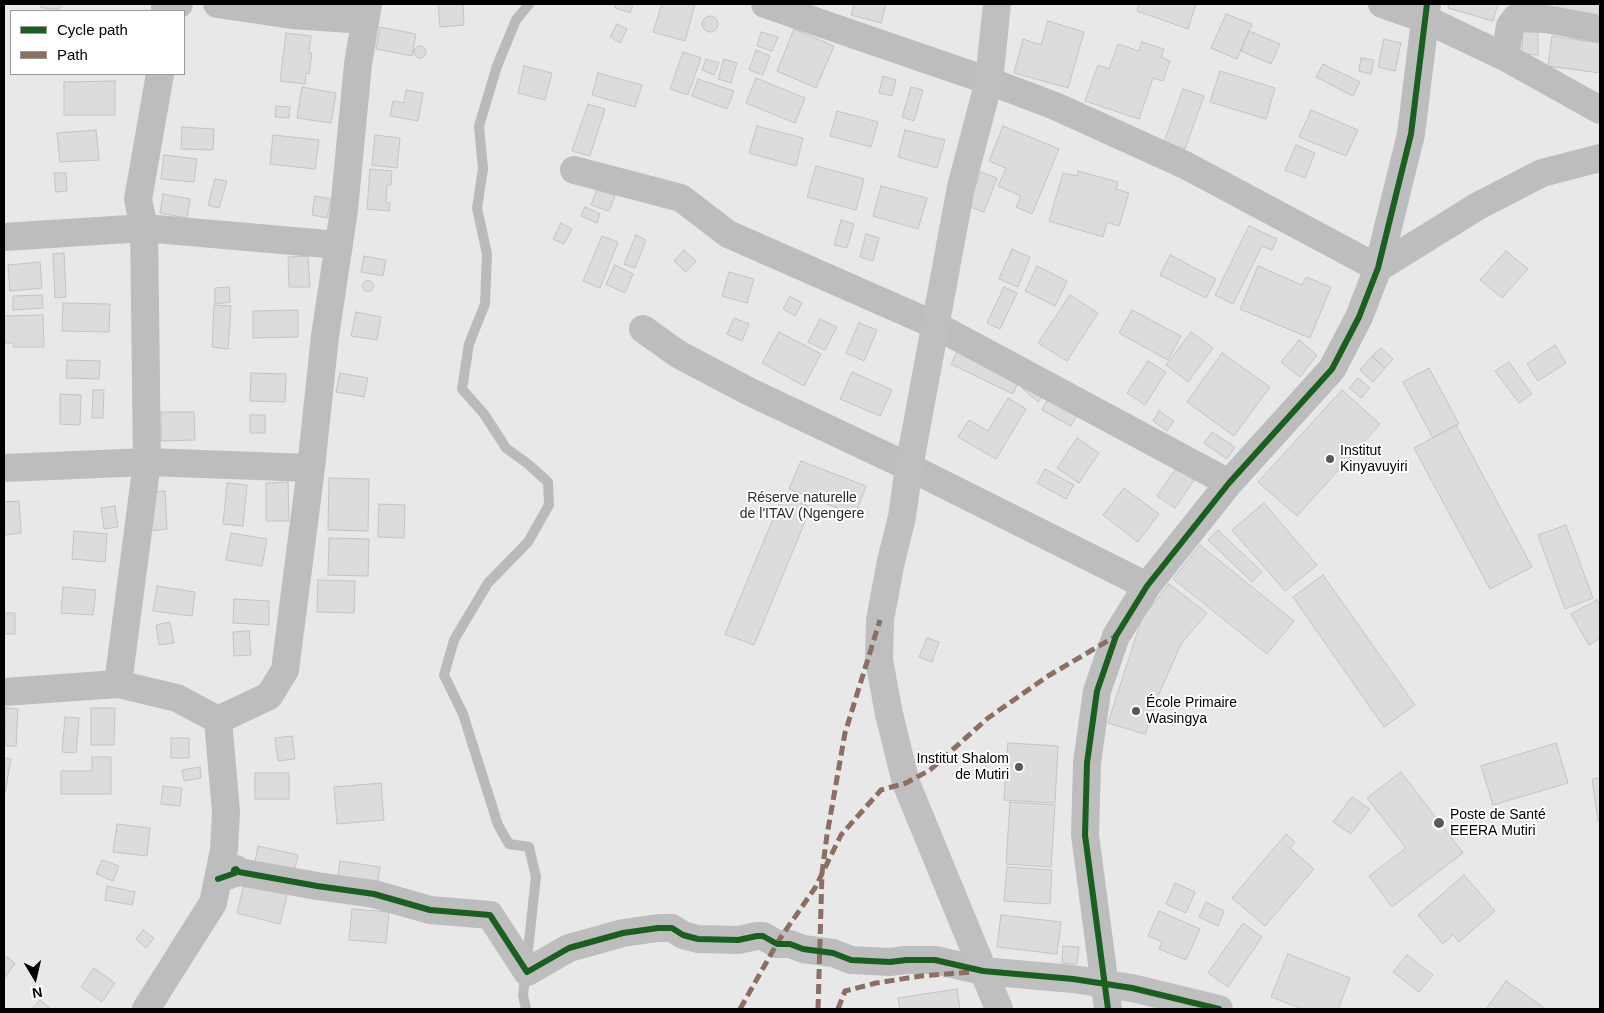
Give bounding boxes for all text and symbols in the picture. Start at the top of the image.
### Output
legend [10,10,185,75]
text: Cycle path [57,21,128,38]
text: Path [57,46,88,63]
place label: Institut Kinyavuyiri [1340,443,1408,476]
marker: Institut Kinyavuyiri [1324,453,1336,465]
park label: Réserve naturelle de l'ITAV (Ngengere [740,490,864,522]
place label: École Primaire Wasingya [1146,695,1237,728]
marker: École Primaire Wasingya [1130,705,1142,717]
place label: Institut Shalom de Mutiri [916,751,1009,784]
marker: Institut Shalom de Mutiri [1013,761,1025,773]
place label: Poste de Santé EEERA Mutiri [1450,807,1546,840]
marker: Poste de Santé EEERA Mutiri [1432,816,1446,830]
north arrow [10,953,60,1003]
text: N [31,984,44,1002]

